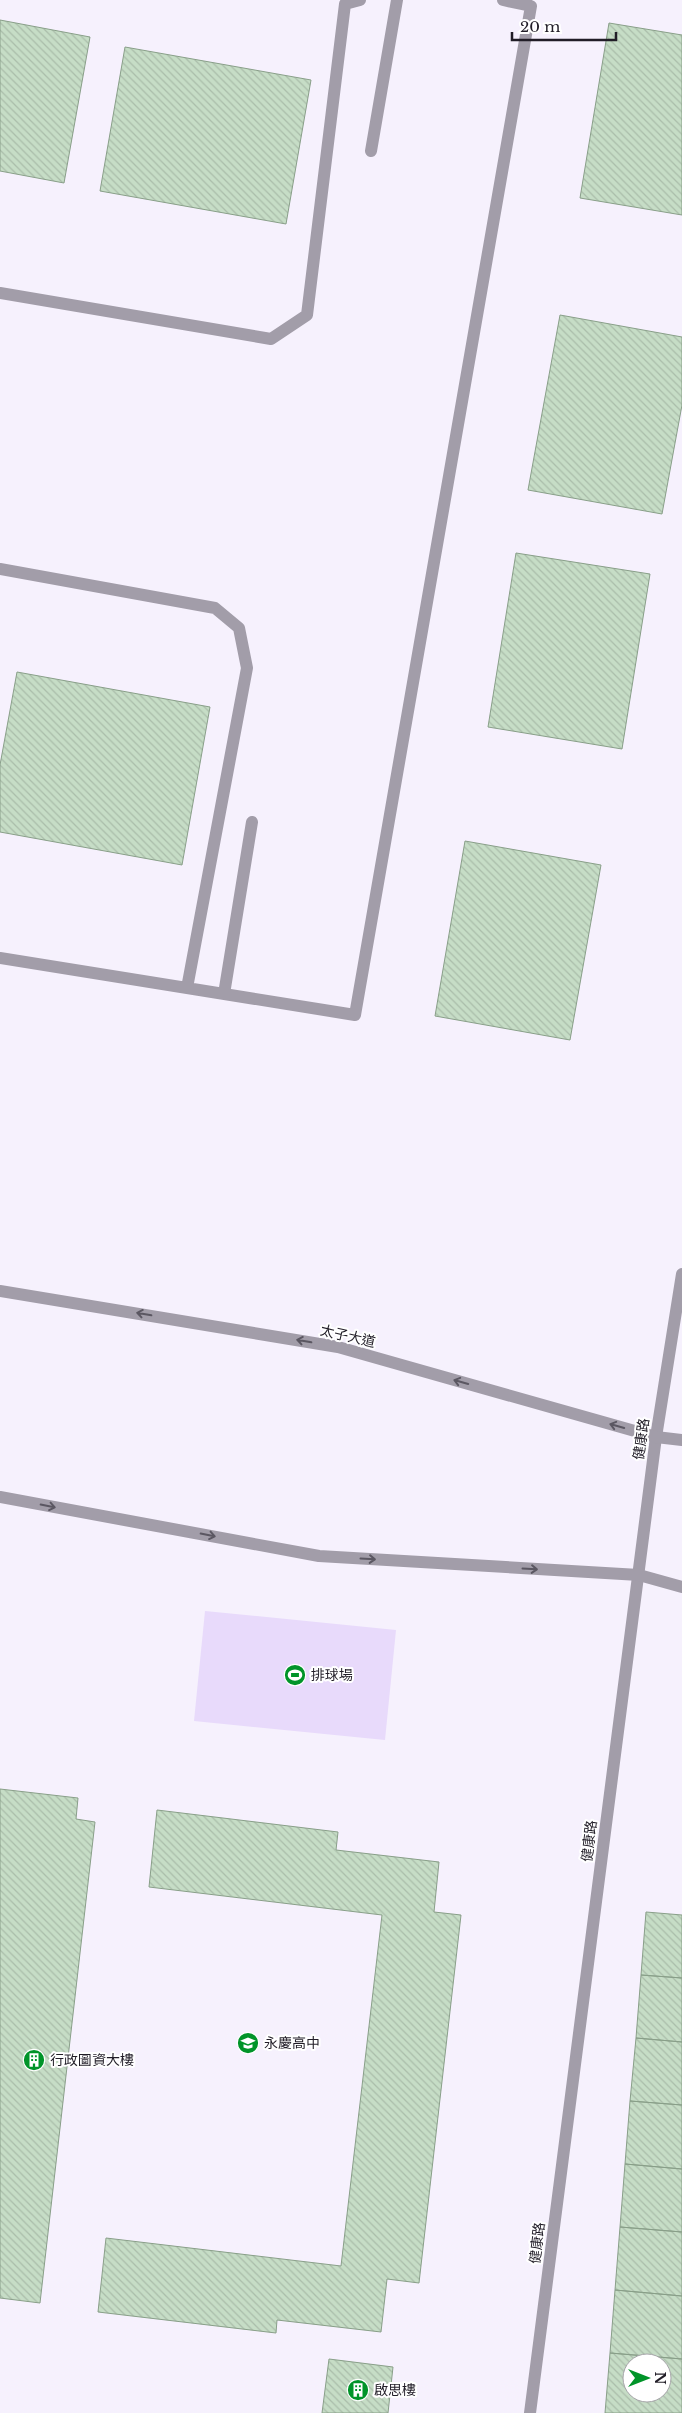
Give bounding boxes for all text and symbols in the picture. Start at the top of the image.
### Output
scale bar [512,10,616,42]
text: 20 m [520,17,560,36]
one-way arrow [136,1308,152,1318]
street label: 太子大道 [319,1321,377,1351]
one-way arrow [296,1335,312,1345]
one-way arrow [454,1376,470,1386]
street label: 健康路 [629,1417,653,1461]
one-way arrow [610,1421,626,1431]
one-way arrow [40,1501,56,1511]
one-way arrow [199,1531,215,1541]
one-way arrow [360,1554,376,1563]
one-way arrow [522,1564,538,1573]
sports icon: 排球場 [283,1663,307,1687]
place label: 排球場 [311,1666,353,1684]
street label: 健康路 [578,1819,600,1863]
school or university icon: 永慶高中 [236,2031,260,2055]
place label: 永慶高中 [264,2034,320,2052]
building icon: 行政圖資大樓 [22,2048,46,2072]
place label: 行政圖資大樓 [50,2051,134,2069]
street label: 健康路 [526,2221,548,2265]
north arrow [622,2353,672,2403]
text: N [651,2371,669,2385]
building icon: 啟思樓 [346,2378,370,2402]
place label: 啟思樓 [374,2381,416,2399]

